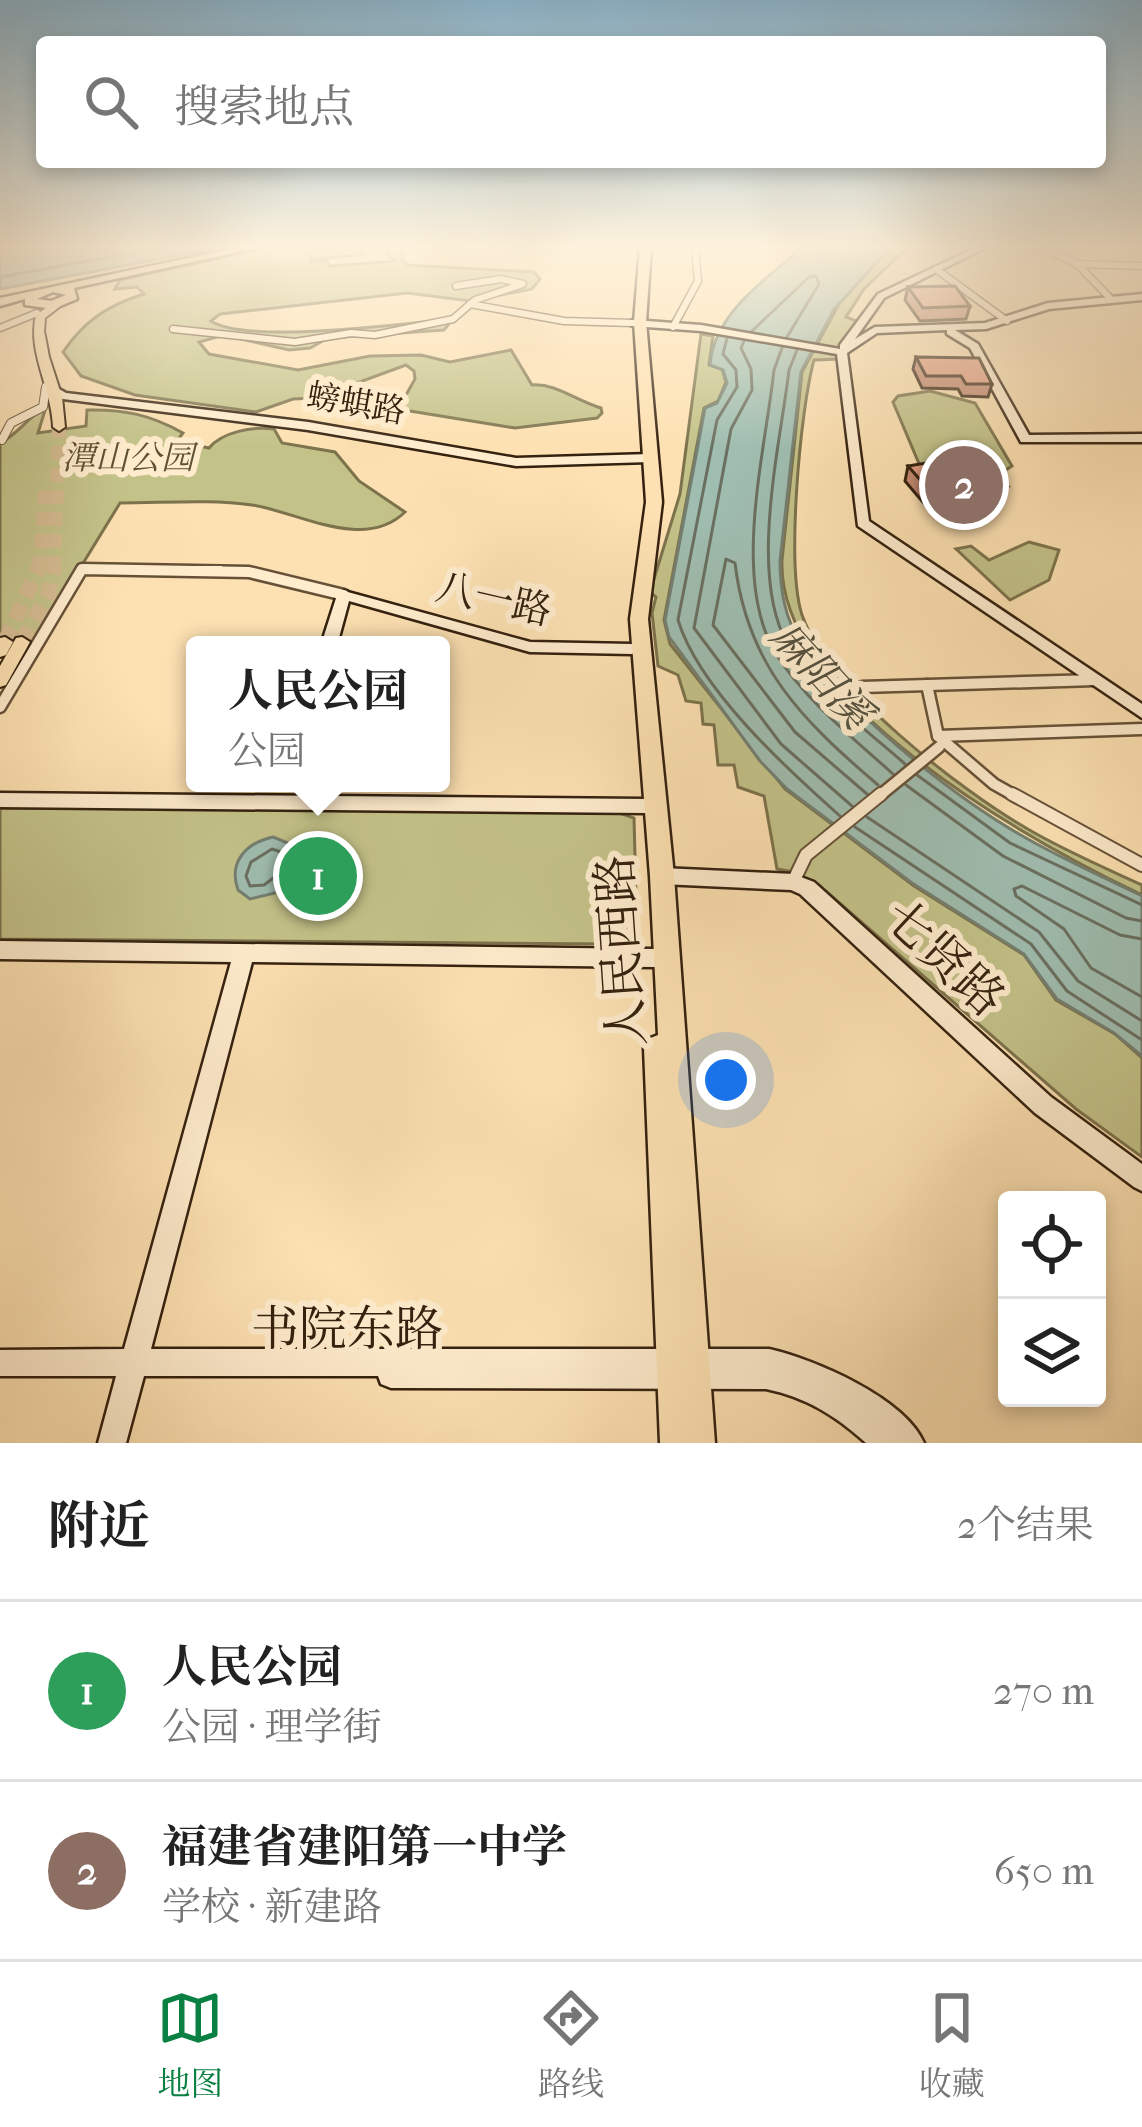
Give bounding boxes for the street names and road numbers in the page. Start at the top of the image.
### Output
street label: 螃蜞路 [304,376,408,432]
street label: 八一路 [432,563,556,635]
street label: 人民西路 [586,853,656,1049]
street label: 七贤路 [872,888,1016,1028]
street label: 书院东路 [251,1301,443,1357]

